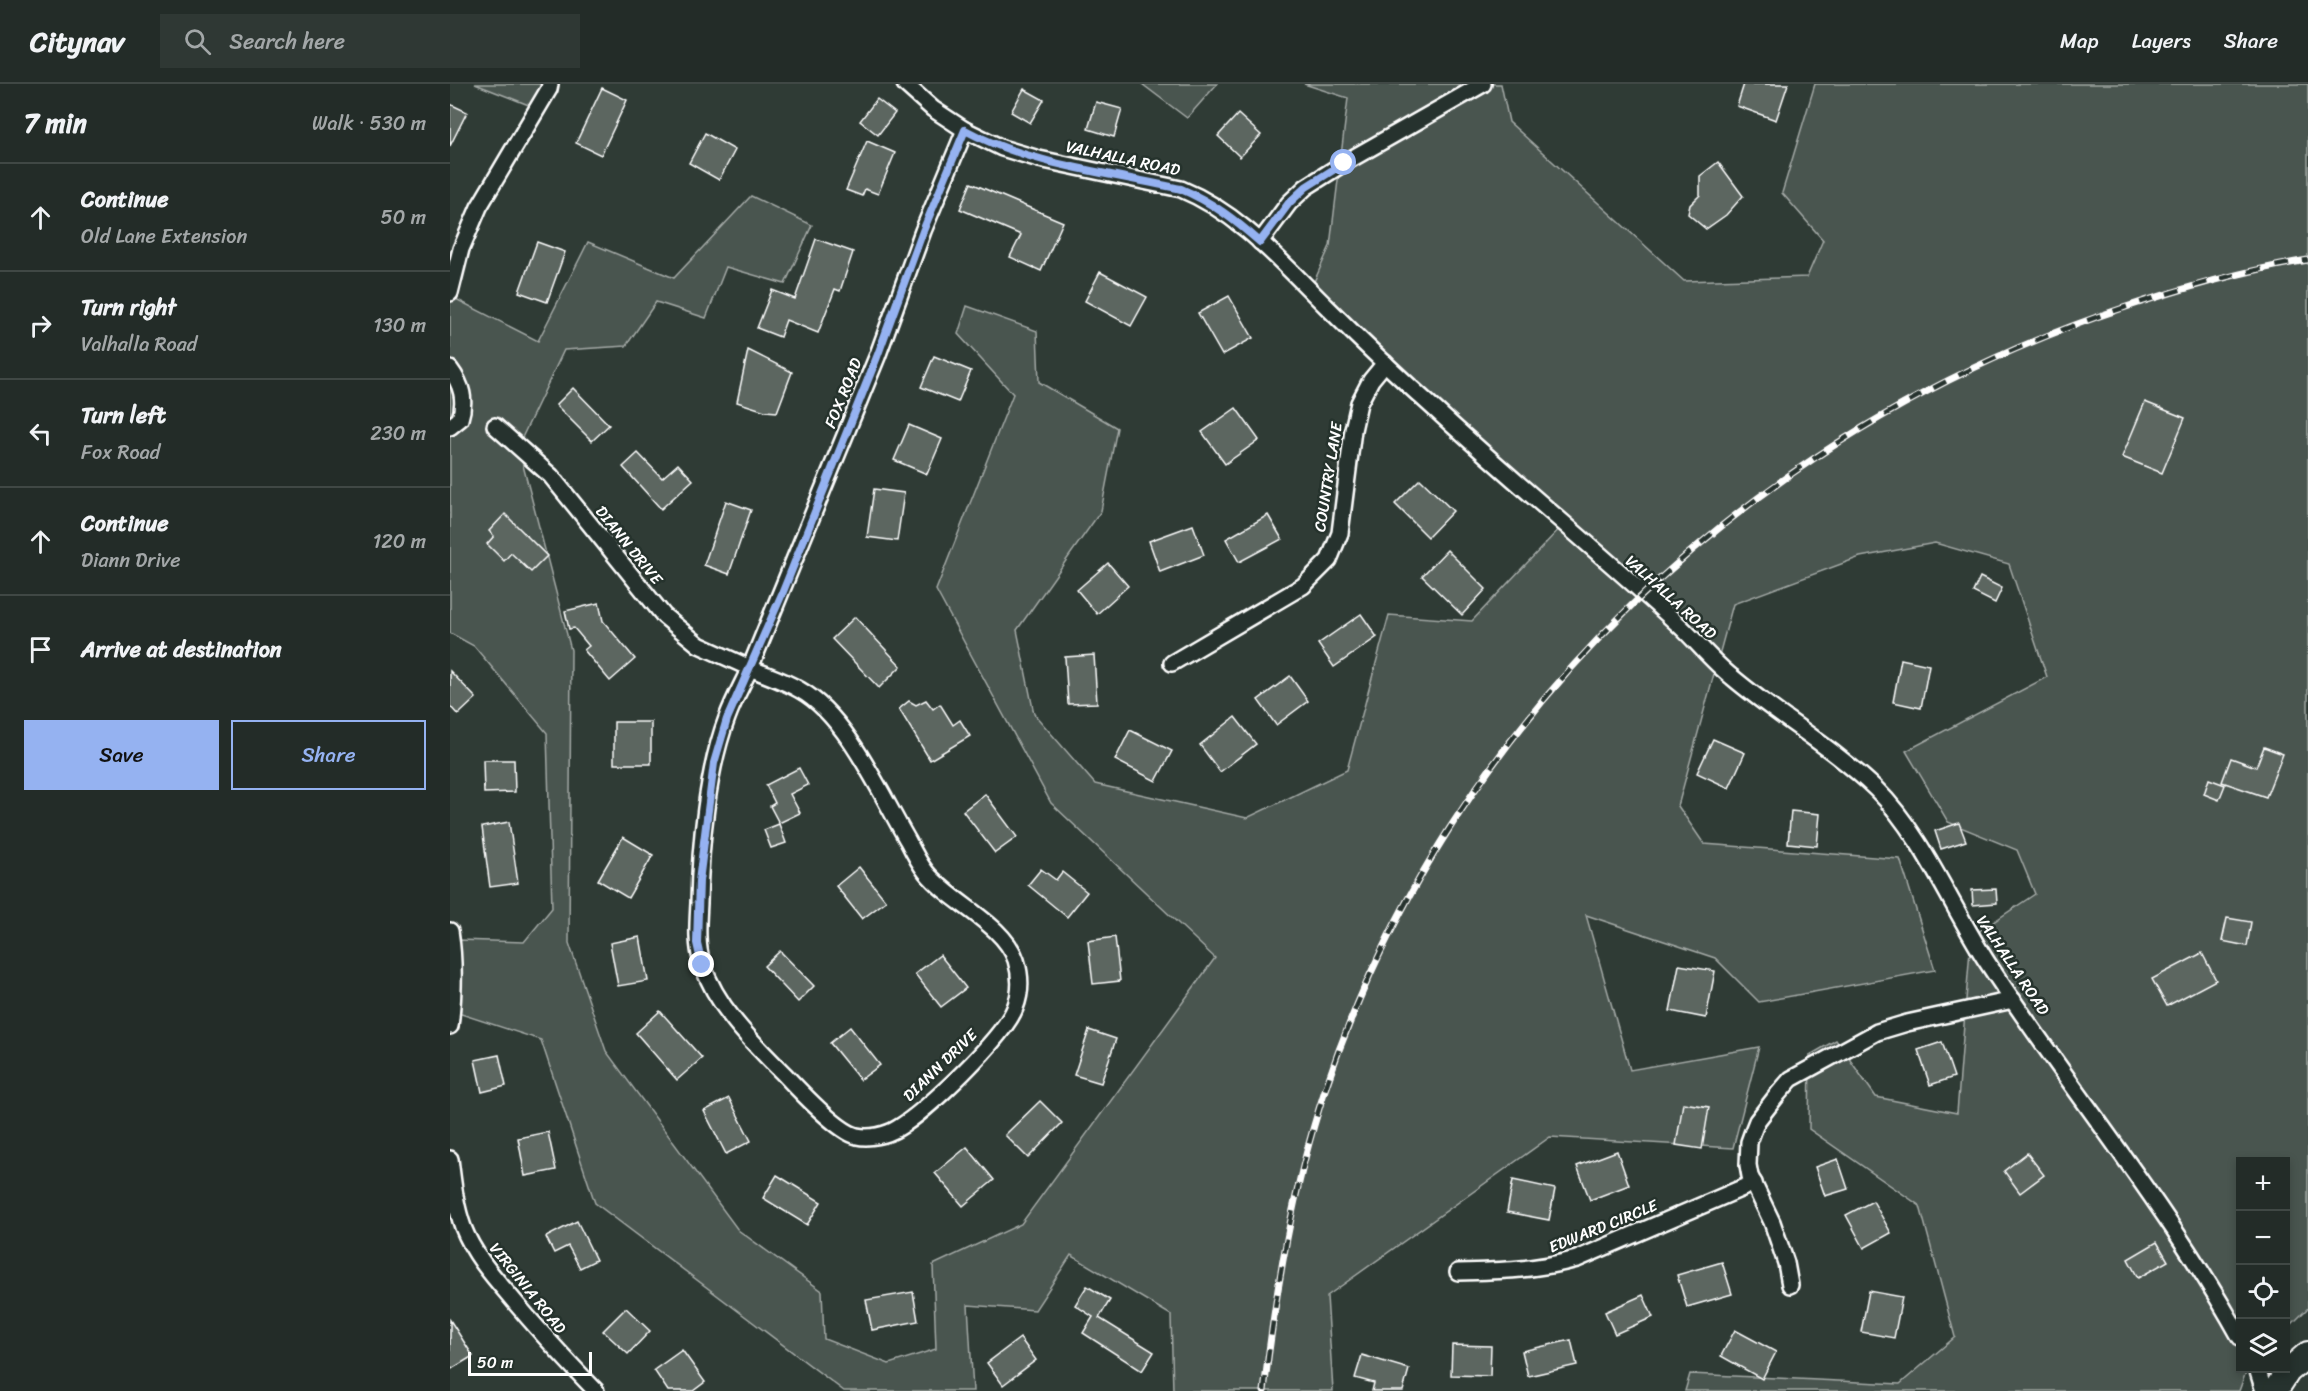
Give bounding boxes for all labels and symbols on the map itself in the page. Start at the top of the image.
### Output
street label: VALHALLA ROAD [1063,132,1183,184]
route start [1330,149,1356,175]
street label: FOX ROAD [816,353,870,433]
street label: COUNTRY LANE [1305,419,1351,534]
street label: DIANN DRIVE [588,499,671,592]
street label: VALHALLA ROAD [1618,547,1724,647]
street label: VALHALLA ROAD [1969,909,2058,1022]
route end [688,951,714,977]
street label: DIANN DRIVE [896,1021,985,1109]
street label: EDWARD CIRCLE [1544,1191,1663,1261]
street label: VIRGINIA ROAD [482,1236,575,1341]
scale bar [468,1349,592,1376]

